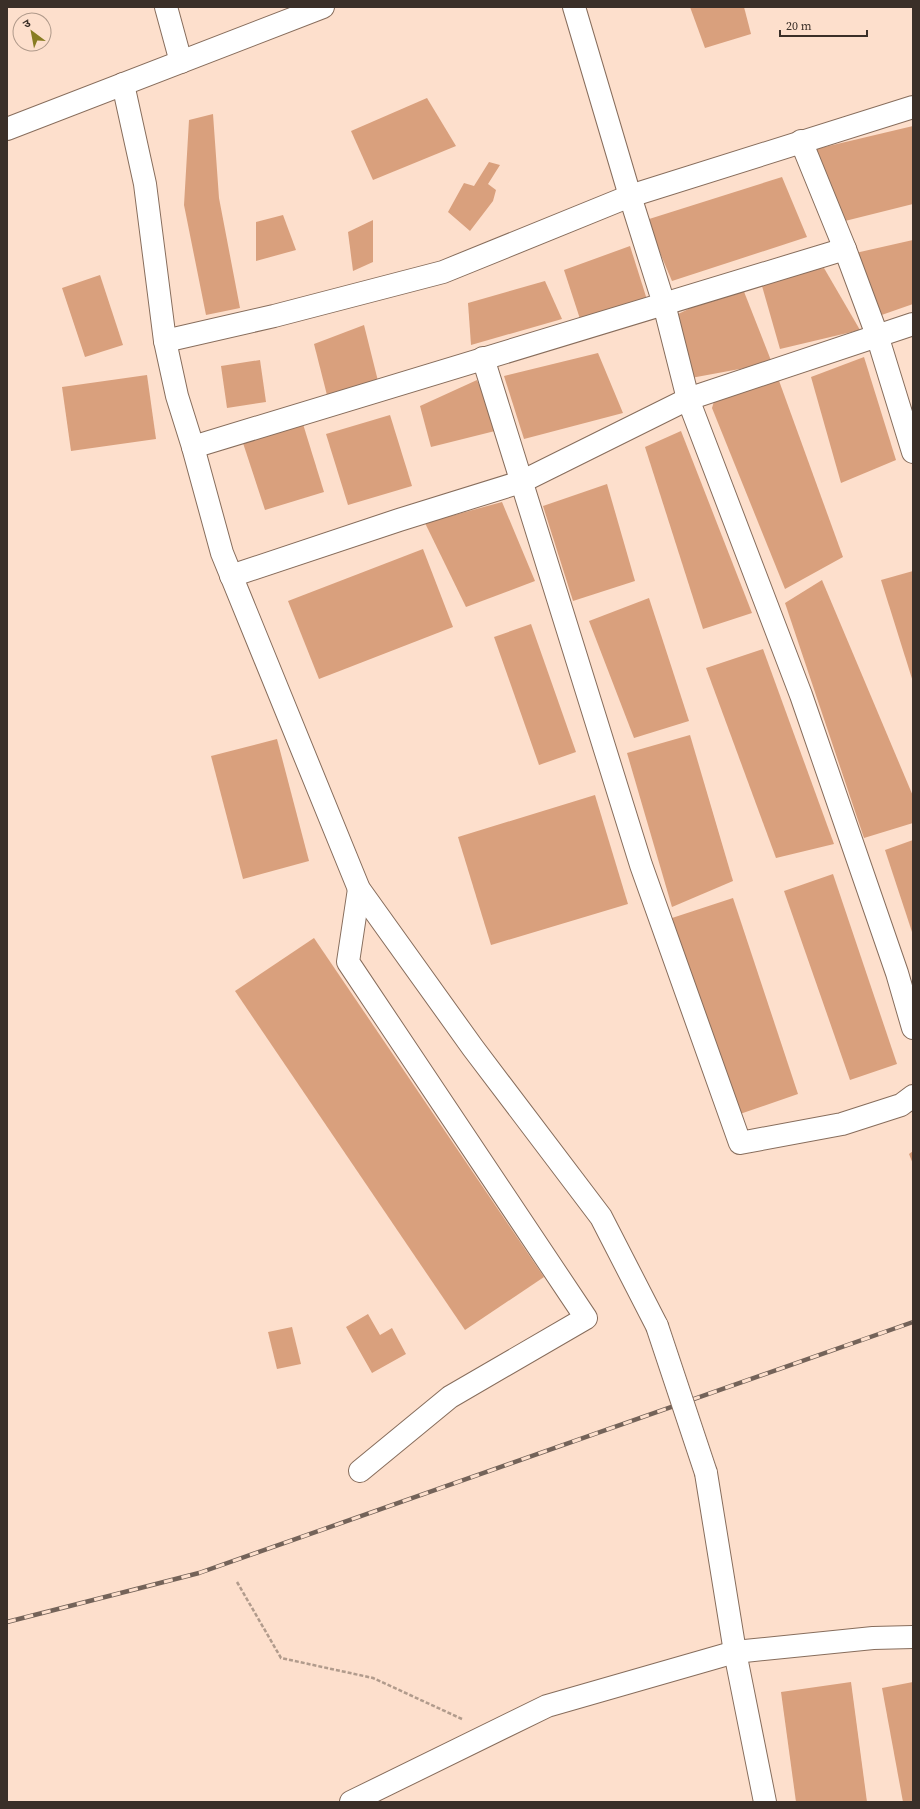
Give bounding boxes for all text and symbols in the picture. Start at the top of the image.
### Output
north arrow [12,12,52,52]
scale bar [780,12,867,38]
text: उ [20,16,34,32]
text: 20 m [786,18,812,34]

